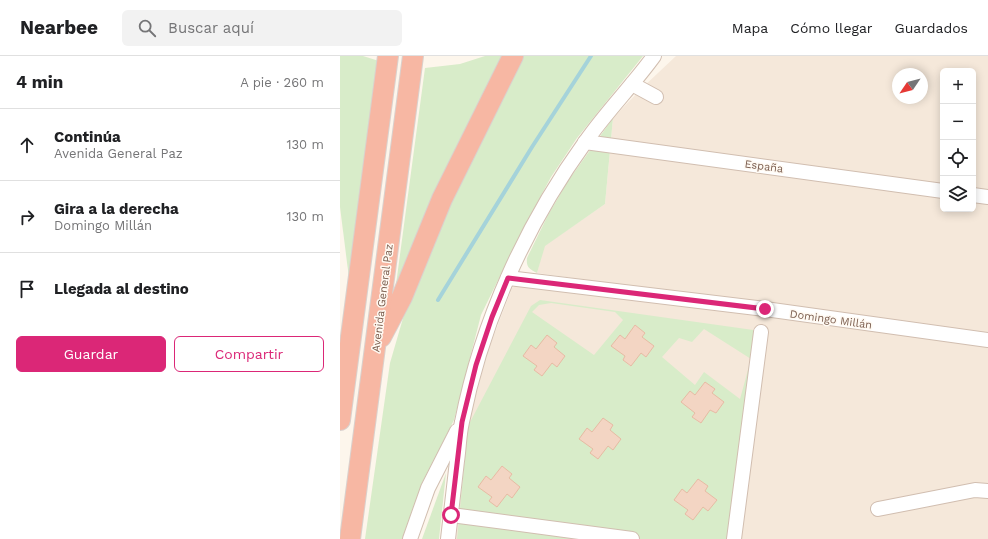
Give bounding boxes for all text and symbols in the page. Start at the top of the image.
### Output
search box [122,10,402,46]
text: Nearbee [20,16,98,39]
icon: search [136,17,158,39]
text: Buscar aquí [168,19,254,37]
text: Mapa [732,20,768,36]
text: Cómo llegar [790,20,873,36]
text: Guardados [895,20,968,36]
north arrow [892,68,928,104]
map controls [940,68,976,212]
button: + [940,68,976,104]
text: 4 min [16,72,63,92]
text: A pie · 260 m [240,75,324,90]
button: − [940,104,976,140]
text: Continúa [54,128,121,146]
icon: ahead [16,134,38,156]
text: 130 m [286,137,324,152]
button: locate [940,140,976,176]
text: Avenida General Paz [54,146,183,161]
street label: España [744,157,784,176]
button: layers [940,176,976,212]
text: Gira a la derecha [54,200,179,218]
icon: right [16,206,38,228]
text: 130 m [286,209,324,224]
text: Domingo Millán [54,218,152,233]
street label: Avenida General Paz [369,243,396,353]
icon: arrive [16,278,38,300]
text: Llegada al destino [54,280,189,298]
route end [756,300,774,318]
street label: Domingo Millán [789,307,873,332]
button: Guardar [16,336,166,372]
button: Compartir [174,336,324,372]
route start [442,506,460,524]

